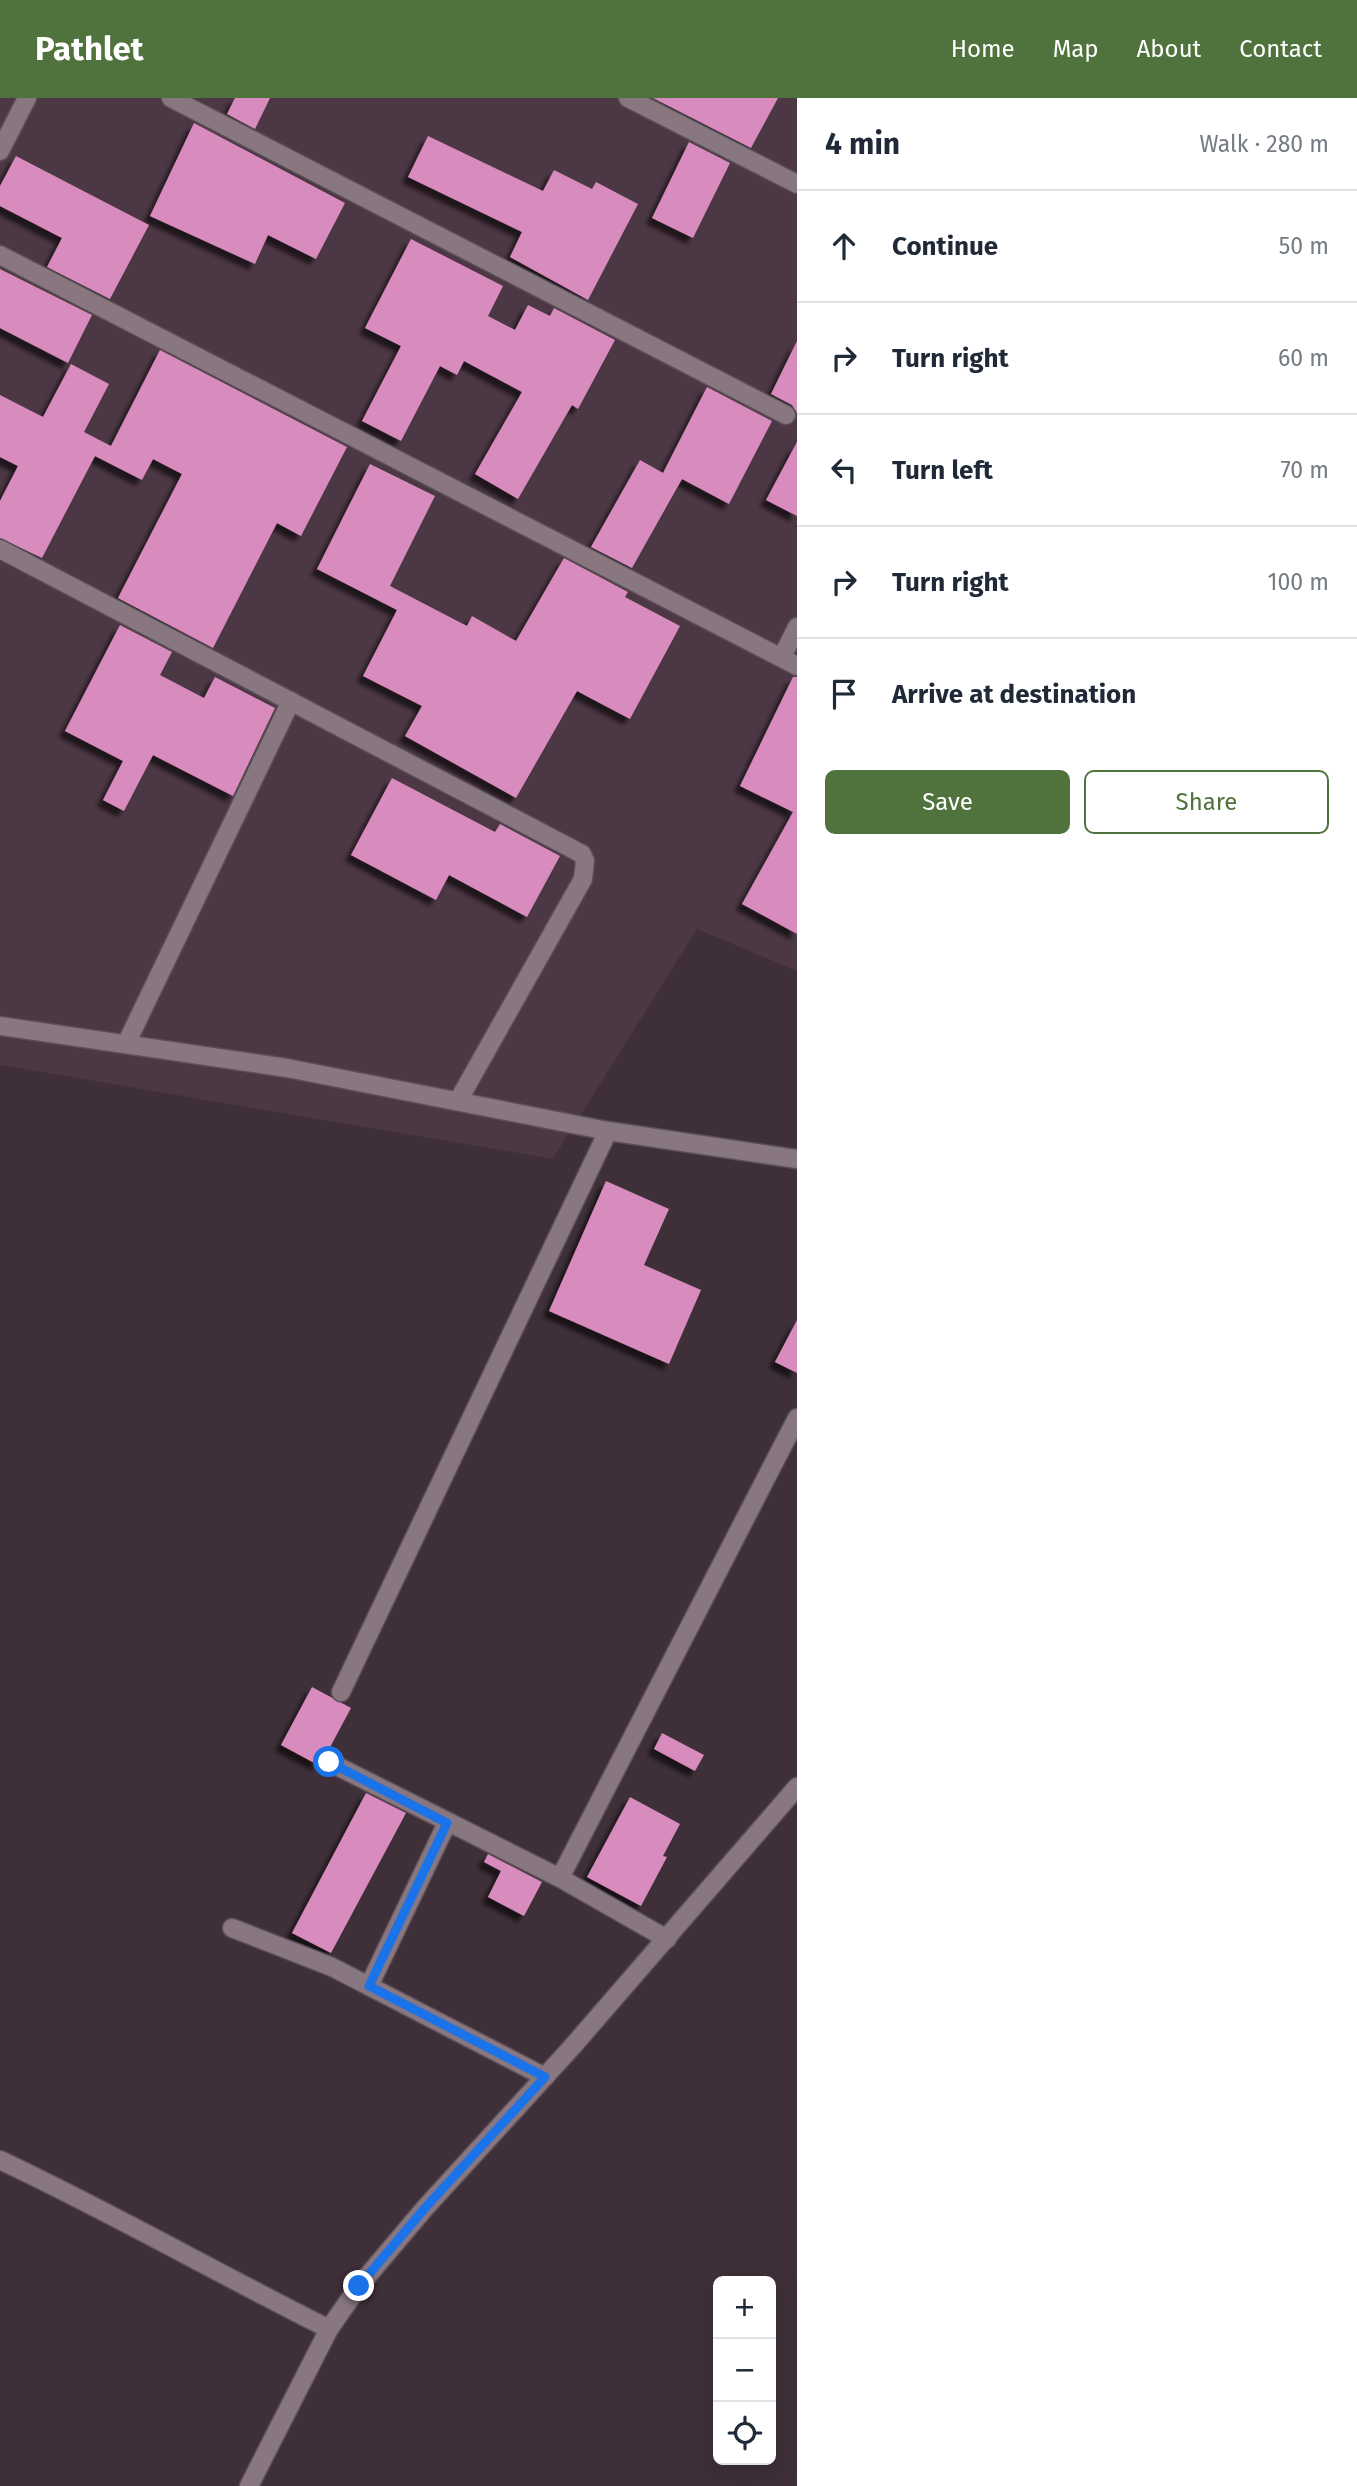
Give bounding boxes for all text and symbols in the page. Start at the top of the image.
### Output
text: Pathlet [35,29,144,69]
text: Home [951,35,1015,63]
text: Map [1053,35,1099,63]
text: About [1137,35,1201,63]
text: Contact [1239,35,1322,63]
text: 4 min [825,126,900,162]
text: Walk · 280 m [1199,130,1329,158]
icon: ahead [825,227,863,265]
text: Continue [892,231,998,262]
text: 50 m [1279,232,1329,260]
icon: right [825,339,863,377]
text: Turn right [892,343,1009,374]
text: 60 m [1278,344,1329,372]
icon: left [825,451,863,489]
text: Turn left [892,455,993,486]
text: 70 m [1280,456,1329,484]
icon: right [825,563,863,601]
text: Turn right [892,567,1009,598]
text: 100 m [1268,568,1329,596]
icon: arrive [825,675,863,713]
text: Arrive at destination [892,679,1136,710]
button: Save [825,770,1070,834]
button: Share [1084,770,1329,834]
route start [313,1746,344,1777]
route end [343,2270,374,2301]
map controls [713,2276,776,2465]
button: + [713,2276,776,2339]
button: − [713,2339,776,2402]
button: locate [713,2402,776,2465]

